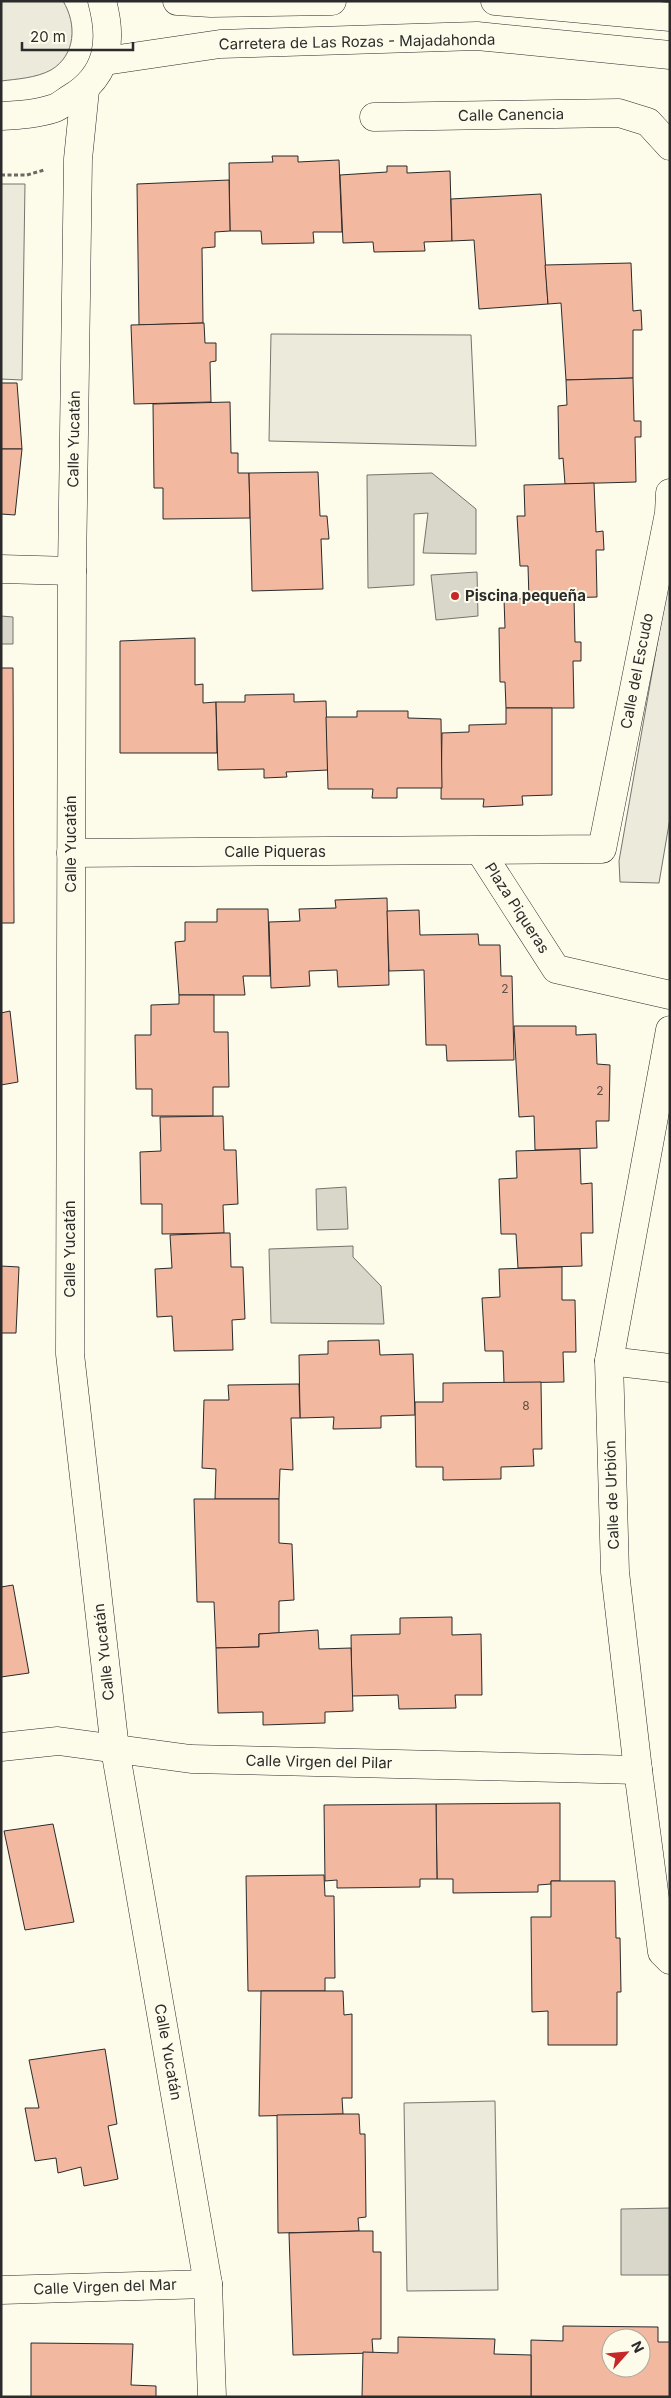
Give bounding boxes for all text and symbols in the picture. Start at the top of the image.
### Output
scale bar [22,20,134,52]
text: 20 m [30,27,66,46]
street label: Carretera de Las Rozas - Majadahonda [219,30,495,53]
street label: Calle Canencia [458,104,564,125]
street label: Calle Yucatán [63,390,84,488]
place label: Piscina pequeña [465,586,586,605]
marker: Piscina pequeña [449,590,461,602]
street label: Calle del Escudo [616,611,657,731]
street label: Calle Yucatán [61,795,80,893]
street label: Calle Piqueras [224,842,326,861]
street label: Plaza Piqueras [481,859,554,957]
house number: 2 [501,981,509,996]
house number: 2 [596,1083,604,1098]
street label: Calle Yucatán [60,1200,79,1298]
house number: 8 [522,1398,530,1413]
street label: Calle de Urbión [600,1440,623,1550]
street label: Calle Yucatán [89,1603,118,1702]
street label: Calle Virgen del Pilar [245,1751,393,1772]
street label: Calle Yucatán [151,2002,186,2102]
street label: Calle Virgen del Mar [33,2274,177,2298]
north arrow [601,2328,651,2378]
text: N [628,2338,648,2355]

